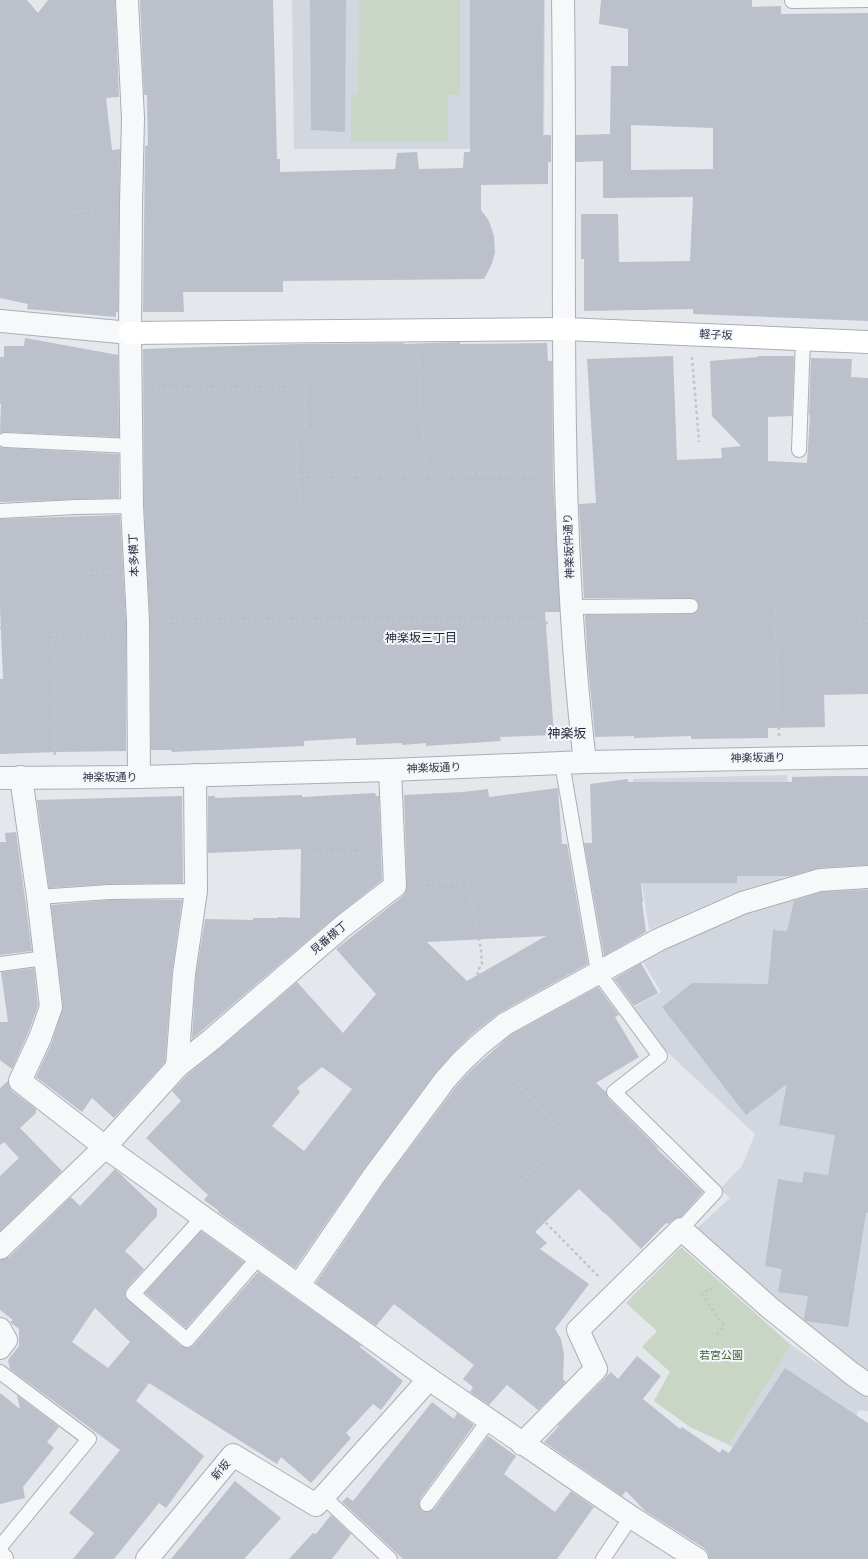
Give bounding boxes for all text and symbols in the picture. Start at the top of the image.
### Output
street label: 軽子坂 [699,328,733,342]
street label: 神楽坂仲通り [561,513,577,579]
street label: 本多横丁 [127,533,141,577]
district label: 神楽坂三丁目 [385,631,457,645]
district label: 神楽坂 [547,726,587,741]
street label: 神楽坂通り [730,751,786,765]
street label: 神楽坂通り [406,761,462,775]
street label: 神楽坂通り [83,771,138,784]
street label: 見番横丁 [308,919,350,957]
park label: 若宮公園 [699,1349,743,1362]
street label: 新坂 [209,1457,233,1483]

